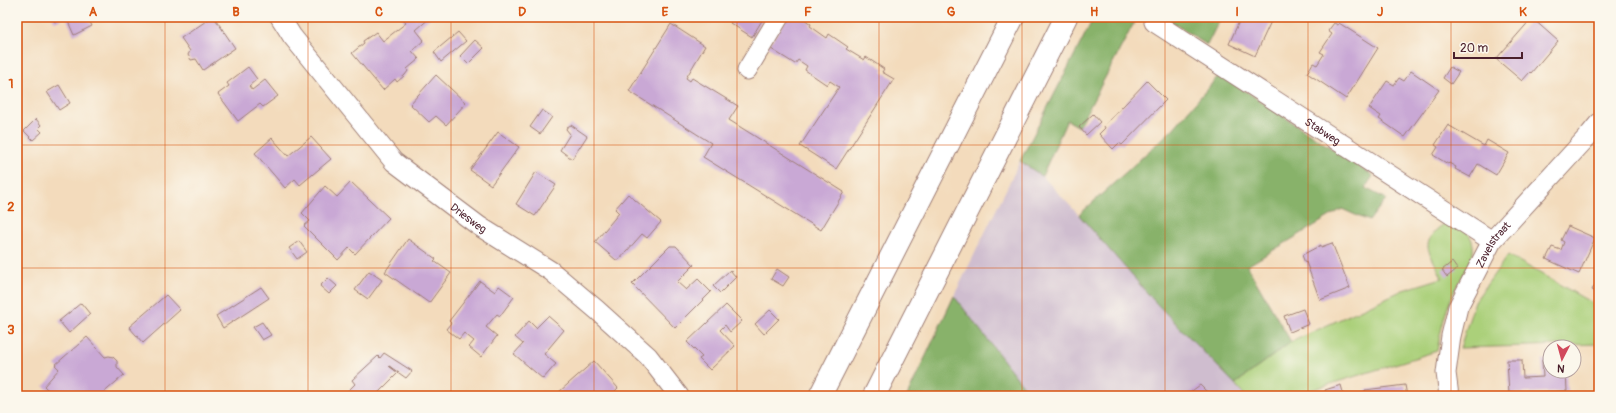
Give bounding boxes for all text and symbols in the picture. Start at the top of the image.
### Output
text: A [89,4,98,20]
text: B [232,4,240,20]
text: C [375,4,383,20]
text: D [518,4,526,20]
text: E [662,4,669,20]
text: F [804,4,812,20]
text: G [947,4,956,20]
text: H [1090,4,1098,20]
text: I [1235,4,1239,20]
text: J [1377,4,1383,20]
text: K [1519,4,1527,20]
scale bar [1454,34,1522,60]
text: 20 m [1460,41,1489,56]
text: 1 [8,76,14,92]
street label: Stabweg [1302,115,1343,148]
text: 2 [7,199,15,215]
street label: Driesweg [448,201,489,236]
street label: Zavelstraat [1473,219,1514,270]
text: 3 [7,322,15,338]
north arrow [1542,339,1582,379]
text: N [1556,362,1565,375]

